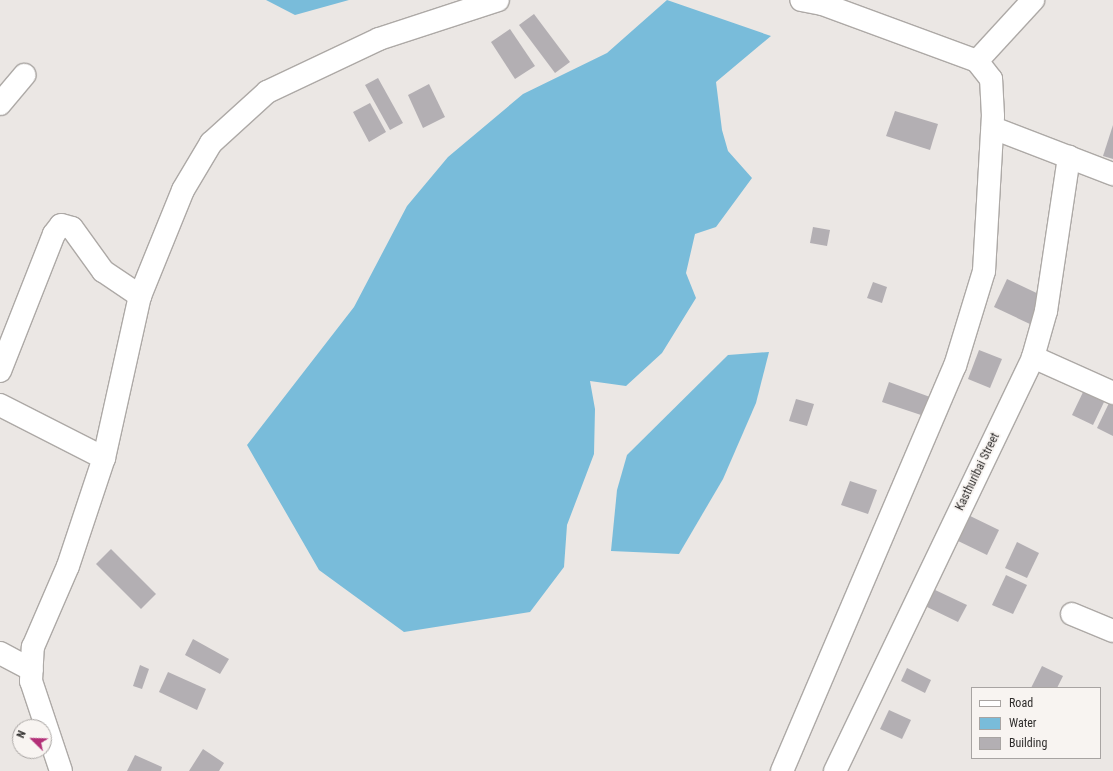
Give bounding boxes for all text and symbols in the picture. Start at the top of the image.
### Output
street label: Kasthuribai Street [953,431,1003,513]
legend [971,687,1101,759]
text: Road [1009,696,1033,710]
text: Water [1009,716,1037,730]
north arrow [12,719,52,759]
text: N [14,729,29,740]
text: Building [1009,736,1047,750]

